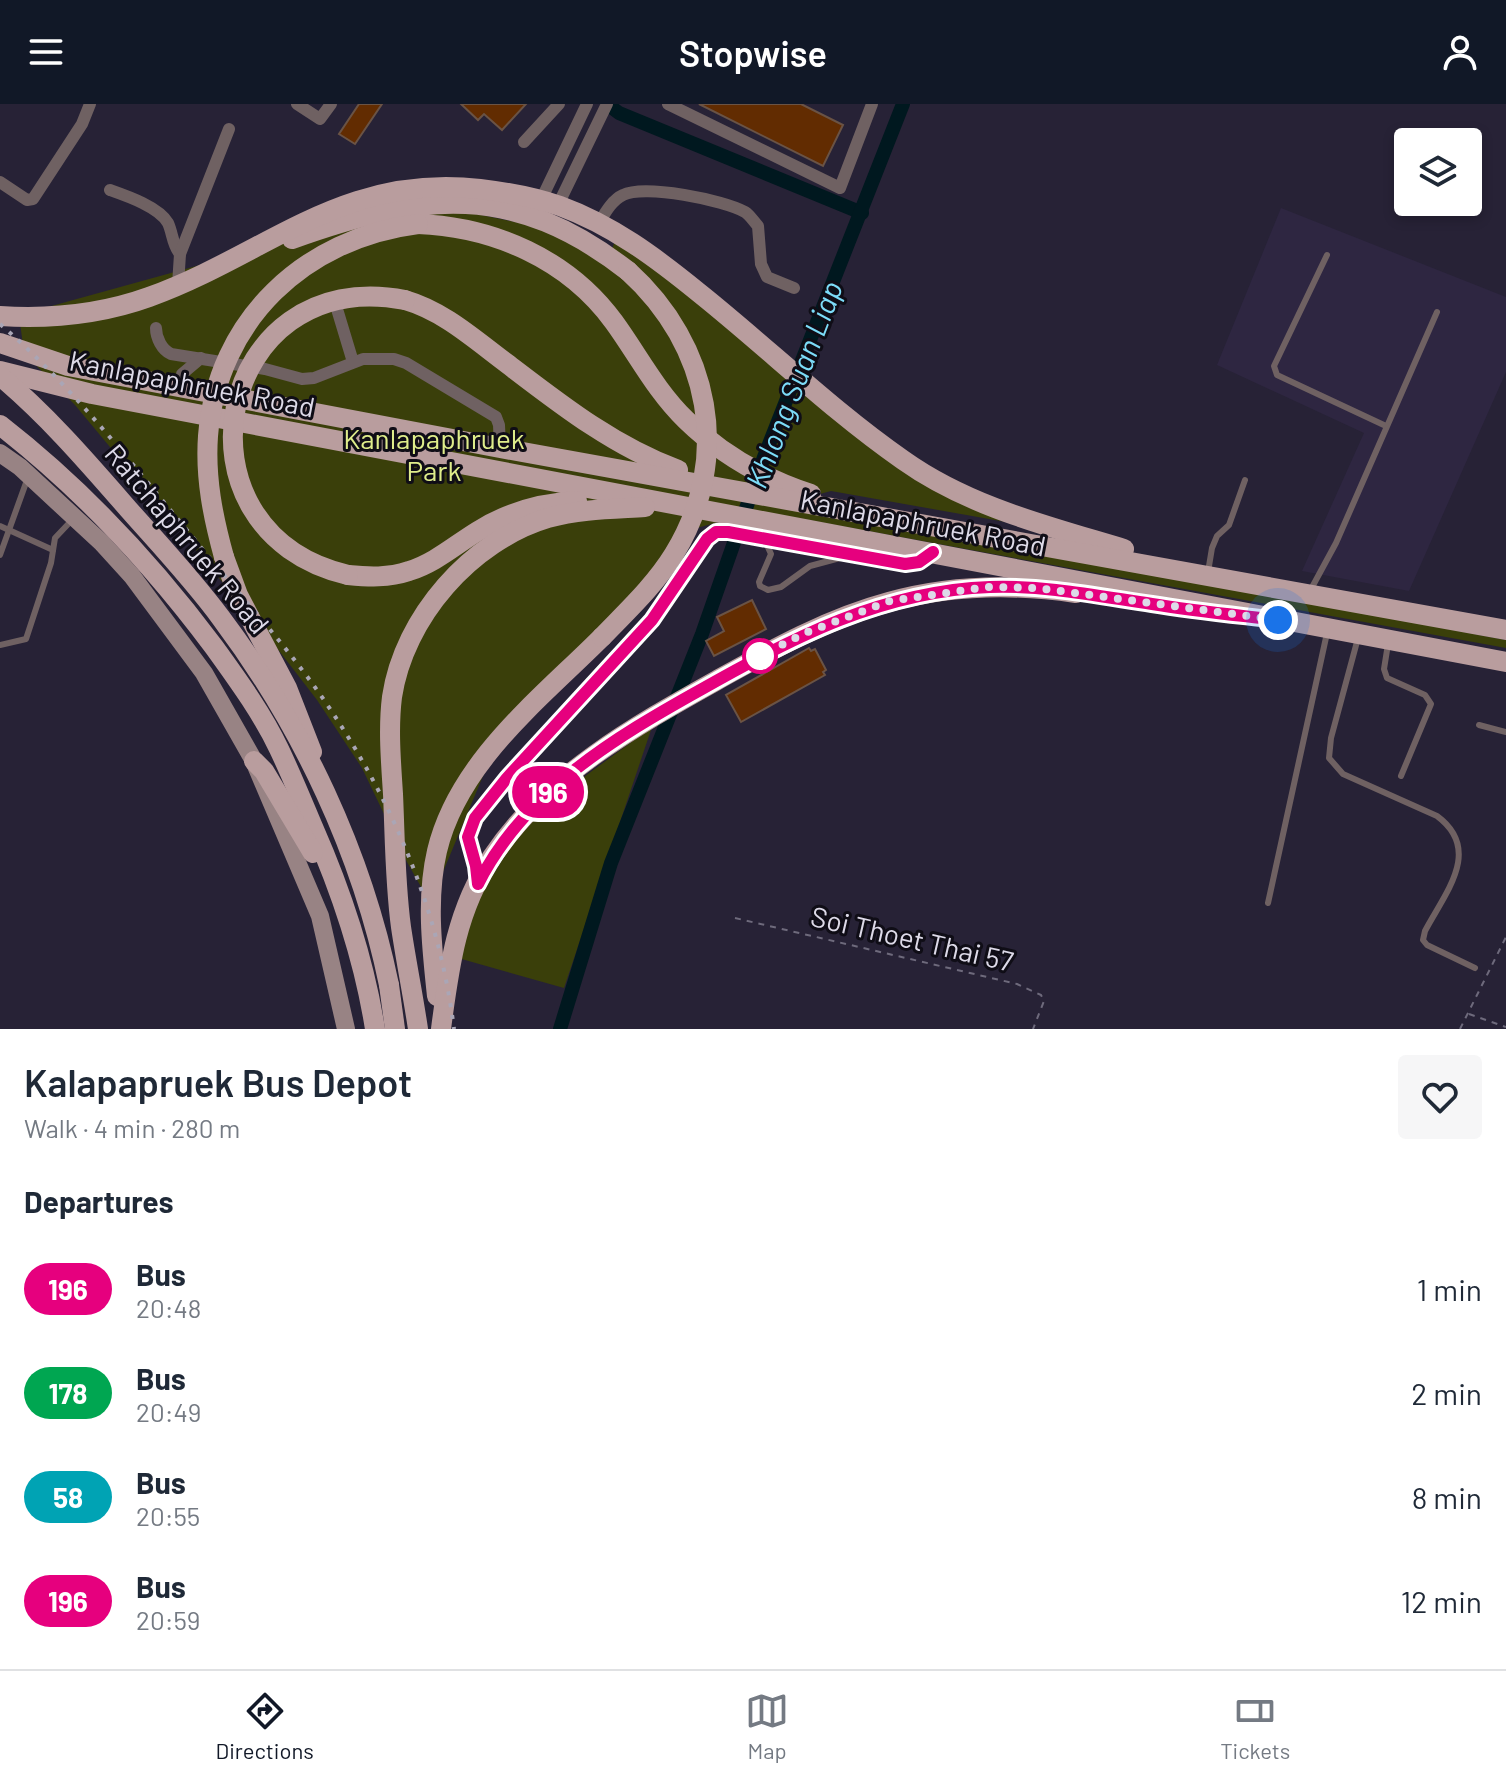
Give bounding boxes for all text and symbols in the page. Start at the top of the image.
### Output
icon: menu [24,30,68,74]
icon: person [1438,30,1482,74]
text: Stopwise [679,31,827,74]
map controls [1394,128,1482,216]
button: layers [1394,128,1482,216]
water label: Khlong Suan Liap [737,276,849,493]
street label: Kanlapaphruek Road [67,343,318,423]
park label: Kanlapaphruek Park [343,421,525,487]
street label: Ratchaphruek Road [98,437,277,640]
street label: Kanlapaphruek Road [798,482,1049,562]
your location [1258,600,1298,640]
unlabelled marker [743,639,777,673]
line badge: 196 [502,766,594,818]
text: 196 [528,775,568,809]
street label: Soi Thoet Thai 57 [808,898,1017,978]
button: heart [1398,1055,1482,1139]
text: Kalapapruek Bus Depot [24,1059,412,1105]
text: Walk · 4 min · 280 m [24,1112,240,1143]
text: Departures [24,1183,174,1219]
text: Bus [136,1256,186,1292]
text: 1 min [1417,1271,1482,1307]
text: 196 [48,1272,88,1306]
text: 20:48 [136,1292,201,1323]
text: Bus [136,1360,186,1396]
text: 2 min [1411,1375,1482,1411]
text: 178 [49,1376,87,1410]
text: 20:49 [136,1396,201,1427]
text: Bus [136,1464,186,1500]
text: 8 min [1412,1479,1482,1515]
text: 58 [53,1480,83,1514]
text: 20:55 [136,1500,200,1531]
text: Bus [136,1568,186,1604]
text: 12 min [1401,1583,1482,1619]
text: 196 [48,1584,88,1618]
text: 20:59 [136,1604,200,1635]
tab: Directions [216,1689,314,1763]
tab: Map [745,1689,789,1763]
tab: Tickets [1220,1689,1290,1763]

